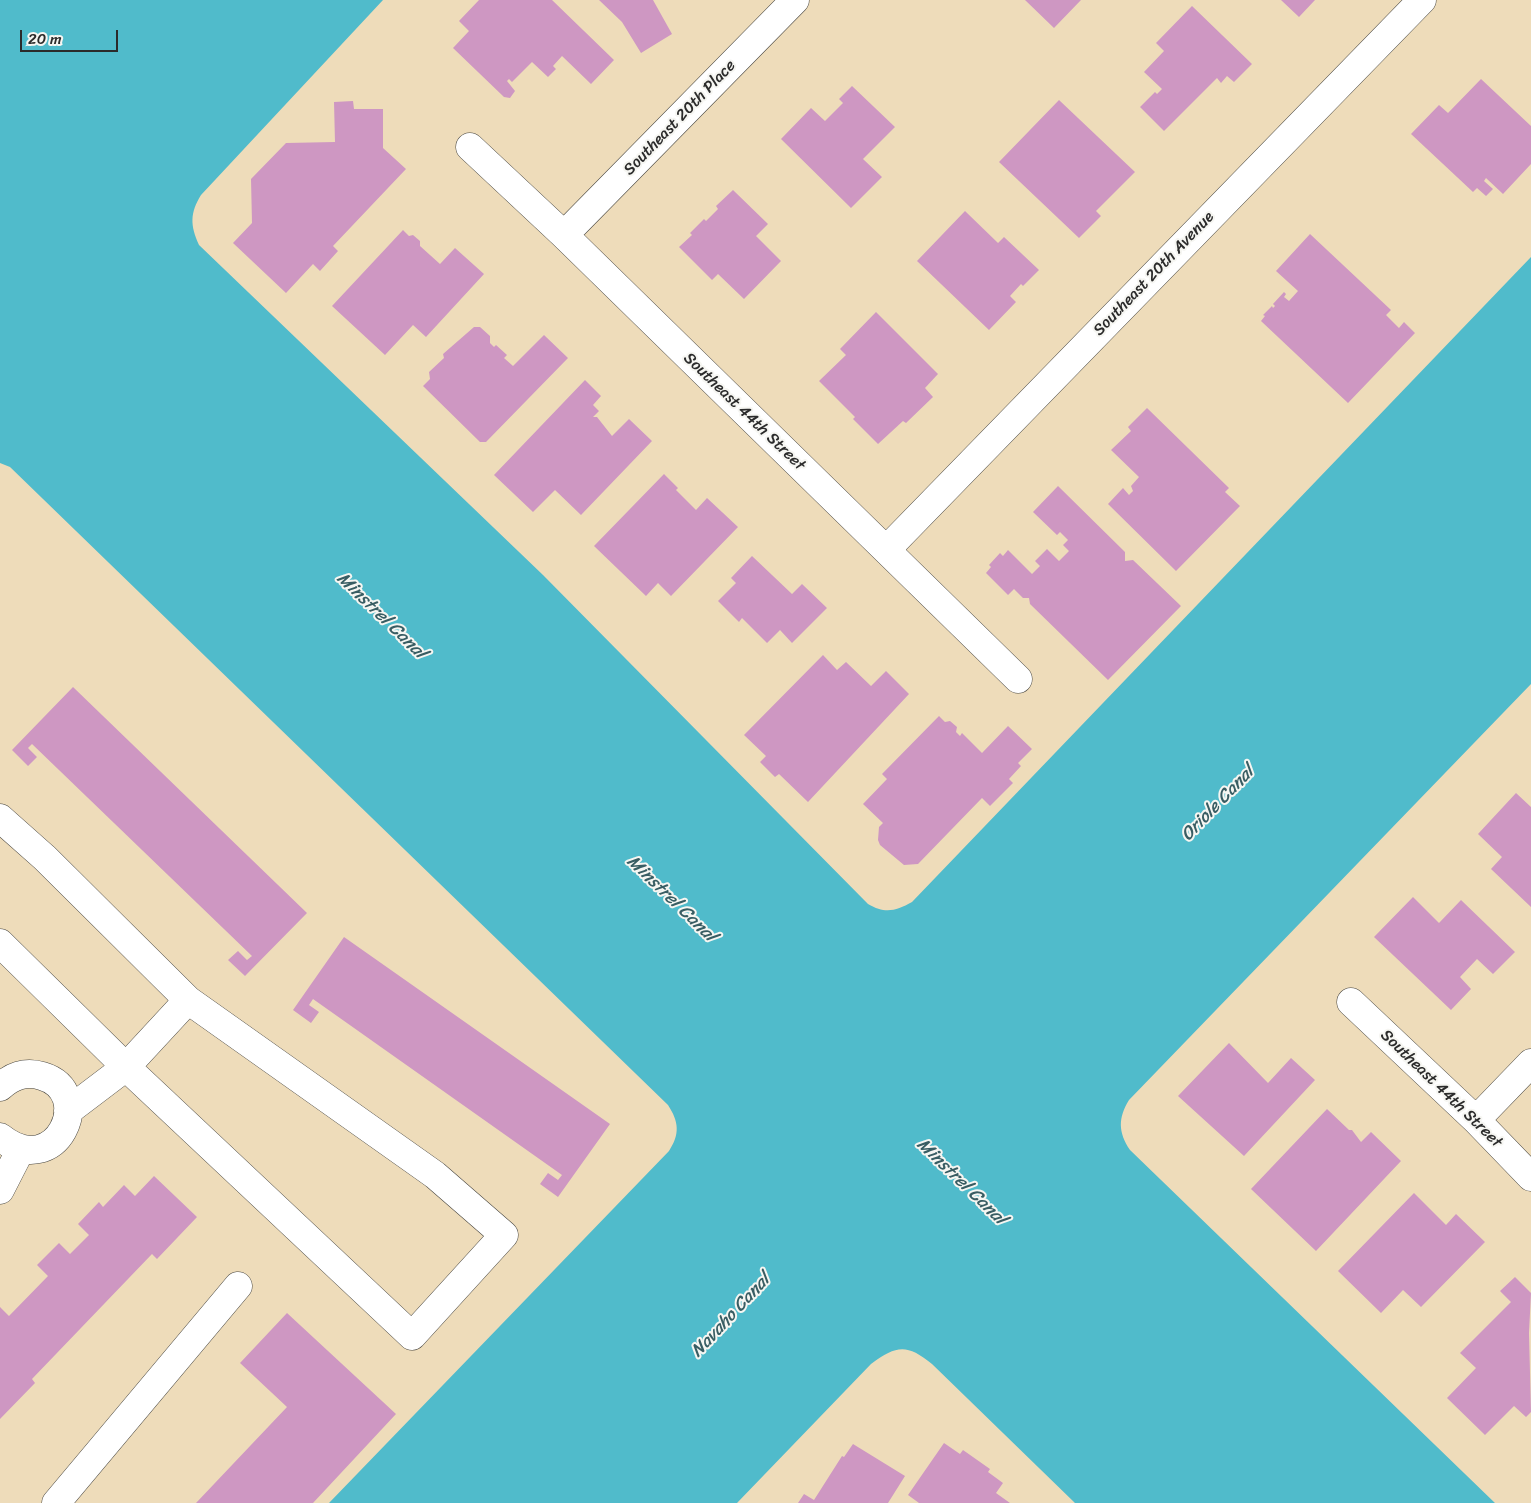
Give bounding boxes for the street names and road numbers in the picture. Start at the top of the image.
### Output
street label: Southeast 20th Place [620,56,740,180]
street label: Southeast 20th Avenue [1090,208,1218,340]
street label: Southeast 44th Street [679,349,809,475]
street label: Southeast 44th Street [1376,1026,1506,1152]

